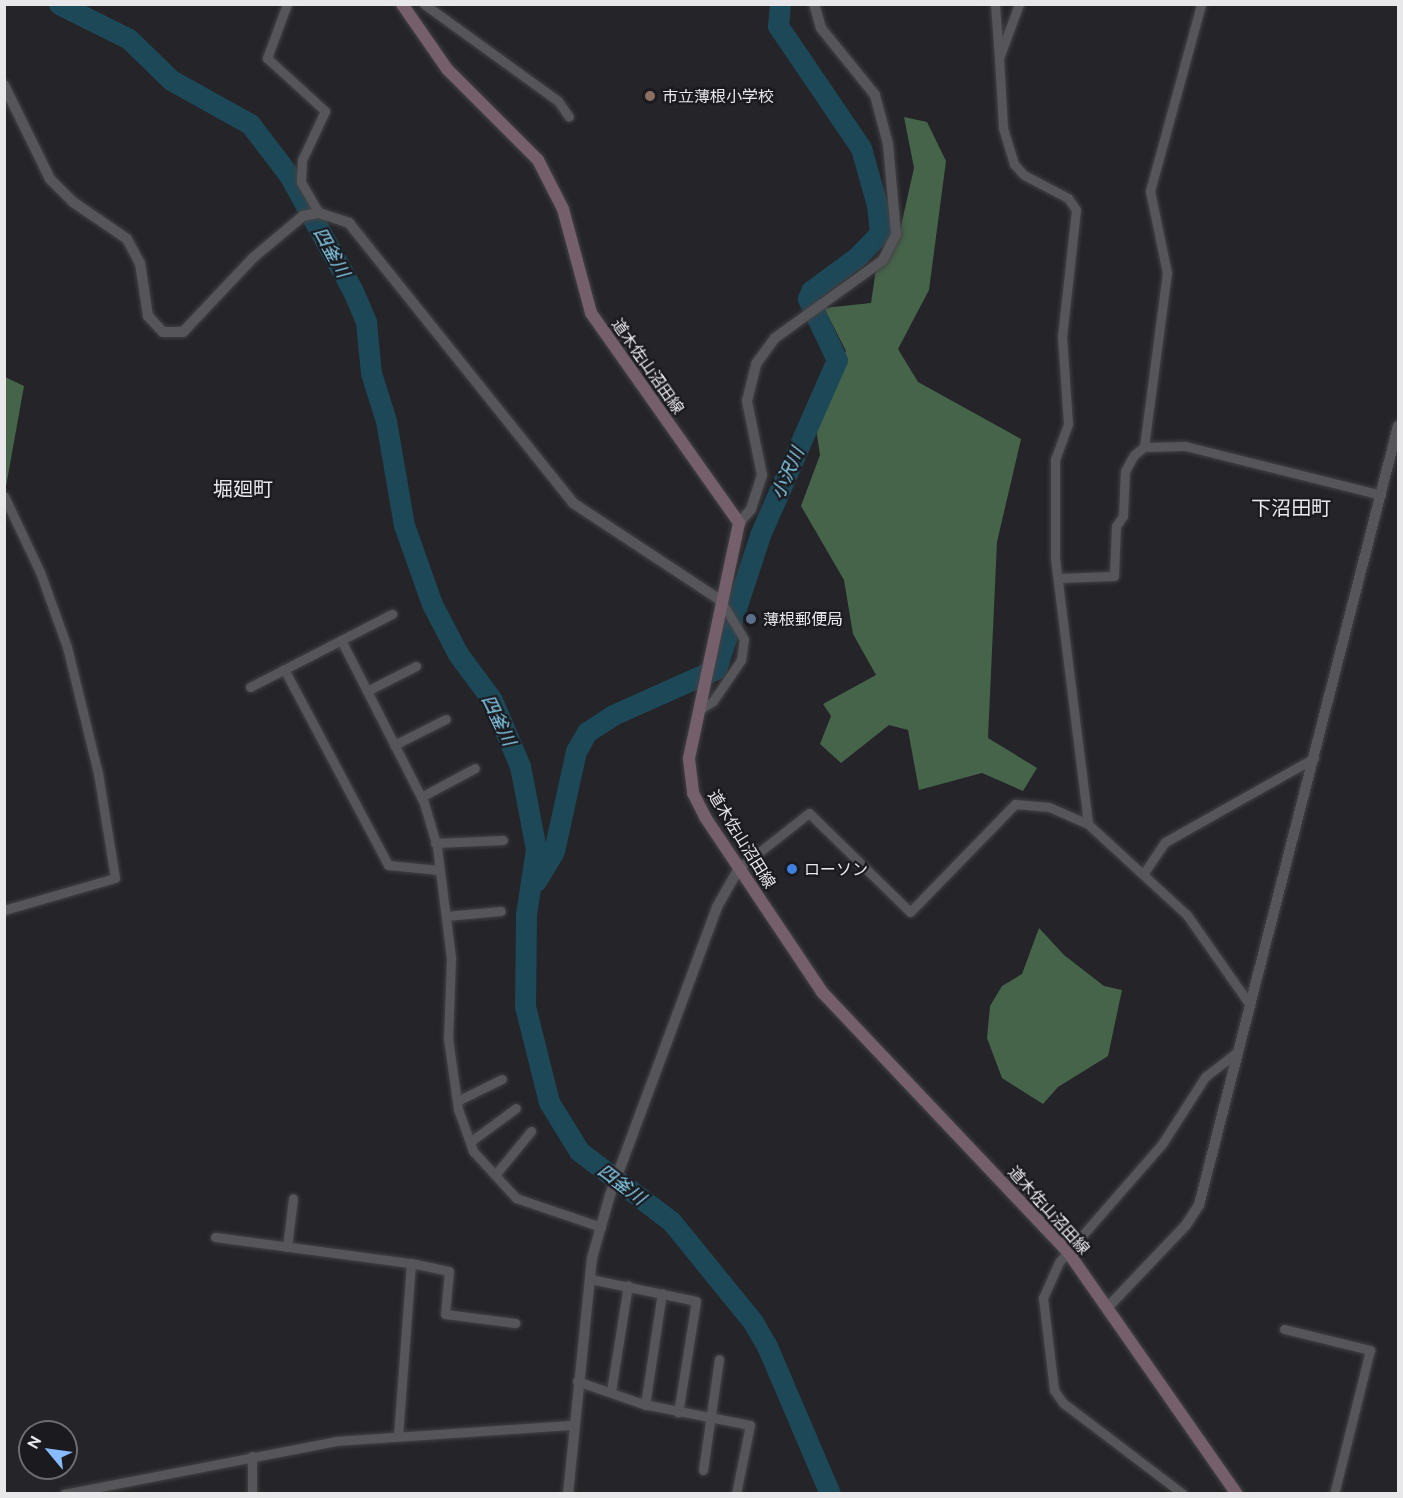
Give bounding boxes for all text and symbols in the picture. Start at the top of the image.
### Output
place label: 市立薄根小学校 [662,86,774,106]
marker: 市立薄根小学校 [643,89,657,103]
water label: 四釜川 [309,223,355,281]
street label: 道木佐山沼田線 [608,315,688,417]
water label: 小沢川 [766,444,808,502]
district label: 堀廻町 [213,476,273,500]
district label: 下沼田町 [1251,495,1331,519]
place label: 薄根郵便局 [763,609,843,629]
marker: 薄根郵便局 [744,612,758,626]
water label: 四釜川 [477,691,521,749]
street label: 道木佐山沼田線 [704,786,780,892]
place label: ローソン [804,859,868,879]
marker: ローソン [785,862,799,876]
water label: 四釜川 [594,1159,650,1209]
street label: 道木佐山沼田線 [1004,1162,1094,1258]
north arrow [18,1420,78,1480]
text: N [23,1433,45,1452]

